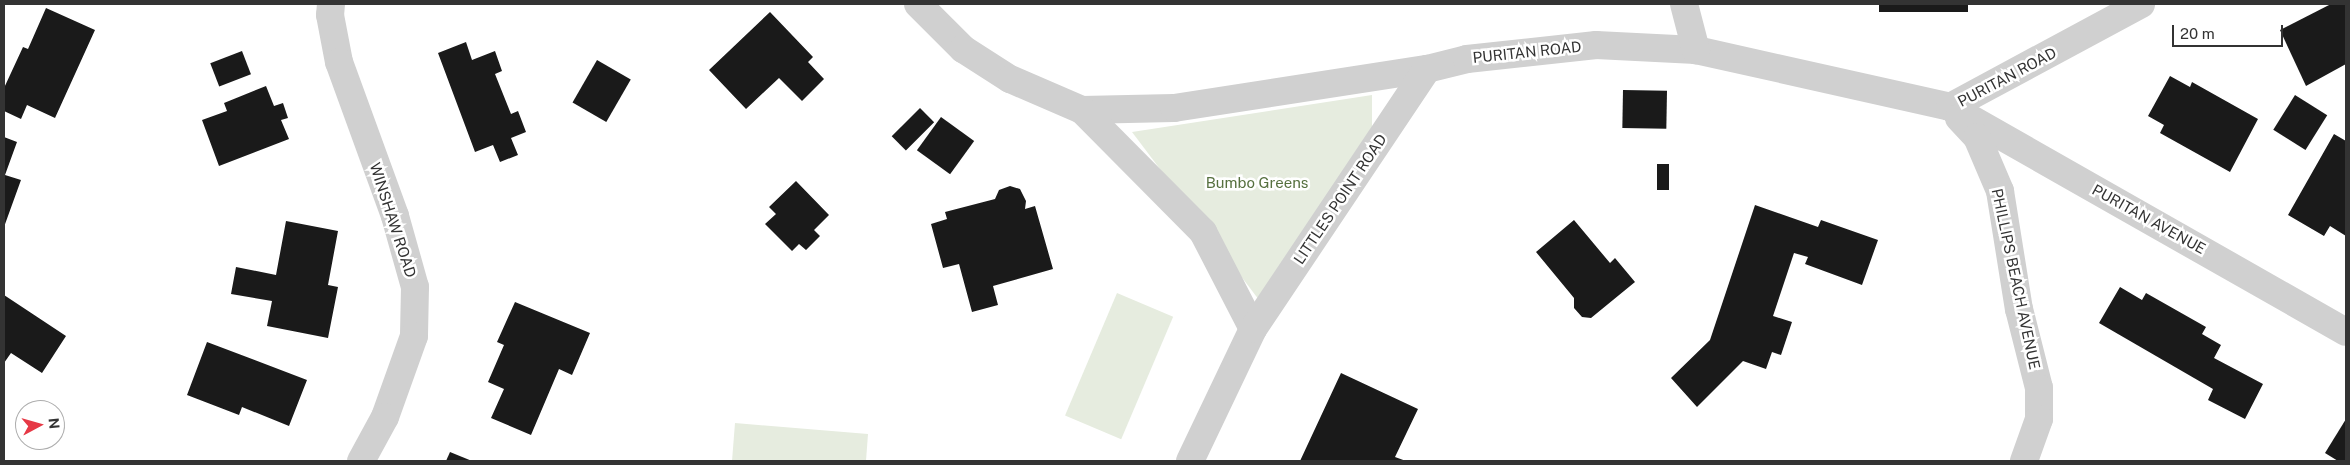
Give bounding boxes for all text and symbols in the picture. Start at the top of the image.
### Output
scale bar [2175,15,2286,47]
text: 20 m [2180,25,2215,42]
street label: PURITAN ROAD [1472,37,1582,67]
street label: PURITAN ROAD [1955,43,2059,111]
street label: LITTLES POINT ROAD [1290,131,1390,267]
street label: WINSHAW ROAD [366,160,420,280]
park label: Bumbo Greens [1206,174,1308,192]
street label: PURITAN AVENUE [2089,180,2209,258]
street label: PHILLIPS BEACH AVENUE [1988,187,2044,371]
north arrow [15,400,65,450]
text: N [45,417,62,430]

